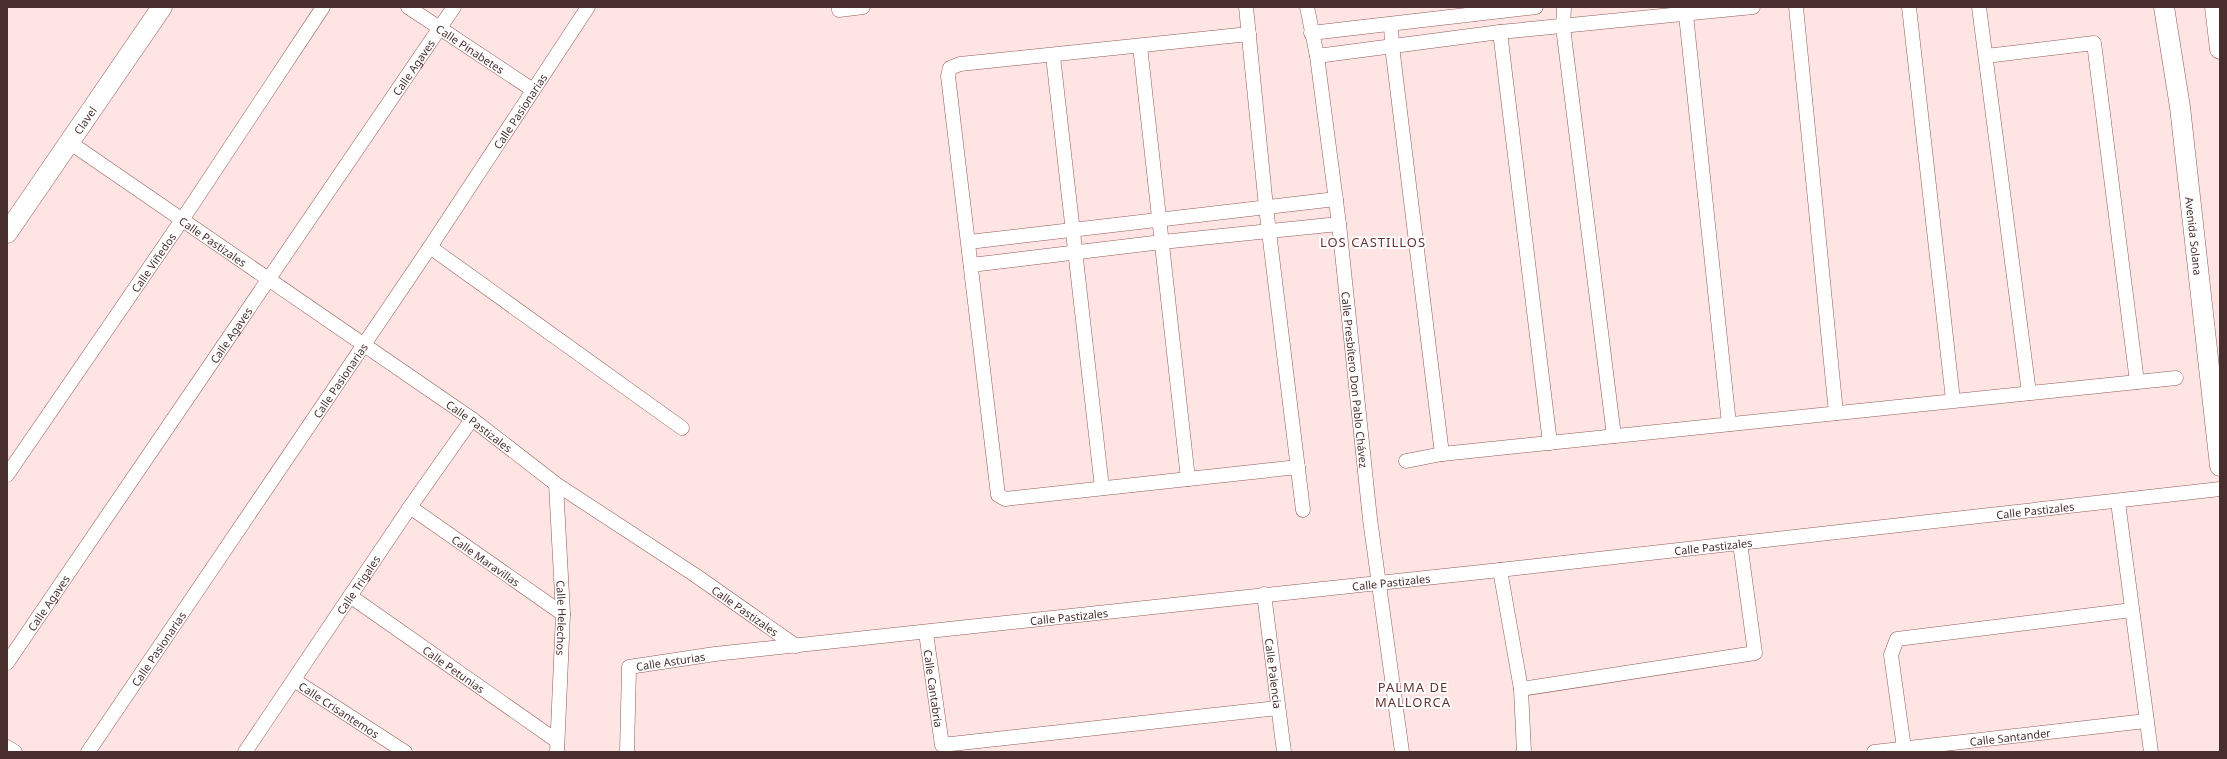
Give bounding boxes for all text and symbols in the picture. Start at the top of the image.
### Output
street label: Calle Pinabetes [433,20,507,77]
street label: Calle Agaves [389,36,437,98]
street label: Calle Pasionarias [489,70,550,151]
street label: Clavel [70,103,99,137]
street label: Avenida Solana [2183,196,2206,276]
street label: Calle Pastizales [177,213,250,270]
street label: Calle Viñedos [127,230,179,295]
district label: LOS CASTILLOS [1320,233,1426,251]
street label: Calle Presbítero Don Pablo Chávez [1339,291,1372,469]
street label: Calle Agaves [206,304,255,366]
street label: Calle Pasionarias [309,340,370,421]
street label: Calle Pastizales [444,396,516,455]
street label: Calle Pastizales [1995,498,2075,522]
street label: Calle Maravillas [449,531,523,589]
street label: Calle Pastizales [1673,534,1753,558]
street label: Calle Trigales [333,552,383,617]
street label: Calle Pastizales [1351,570,1431,593]
street label: Calle Agaves [24,572,73,634]
street label: Calle Helechos [554,580,571,656]
street label: Calle Pastizales [709,582,782,639]
street label: Calle Pastizales [1029,604,1109,628]
street label: Calle Pasionarias [127,608,189,689]
street label: Calle Palencia [1262,637,1286,709]
street label: Calle Petunias [420,642,488,696]
street label: Calle Asturias [635,648,706,673]
street label: Calle Cantabria [921,649,947,728]
street label: Calle Crisantemos [296,678,382,741]
district label: PALMA DE MALLORCA [1375,678,1451,711]
street label: Calle Santander [1969,724,2052,749]

